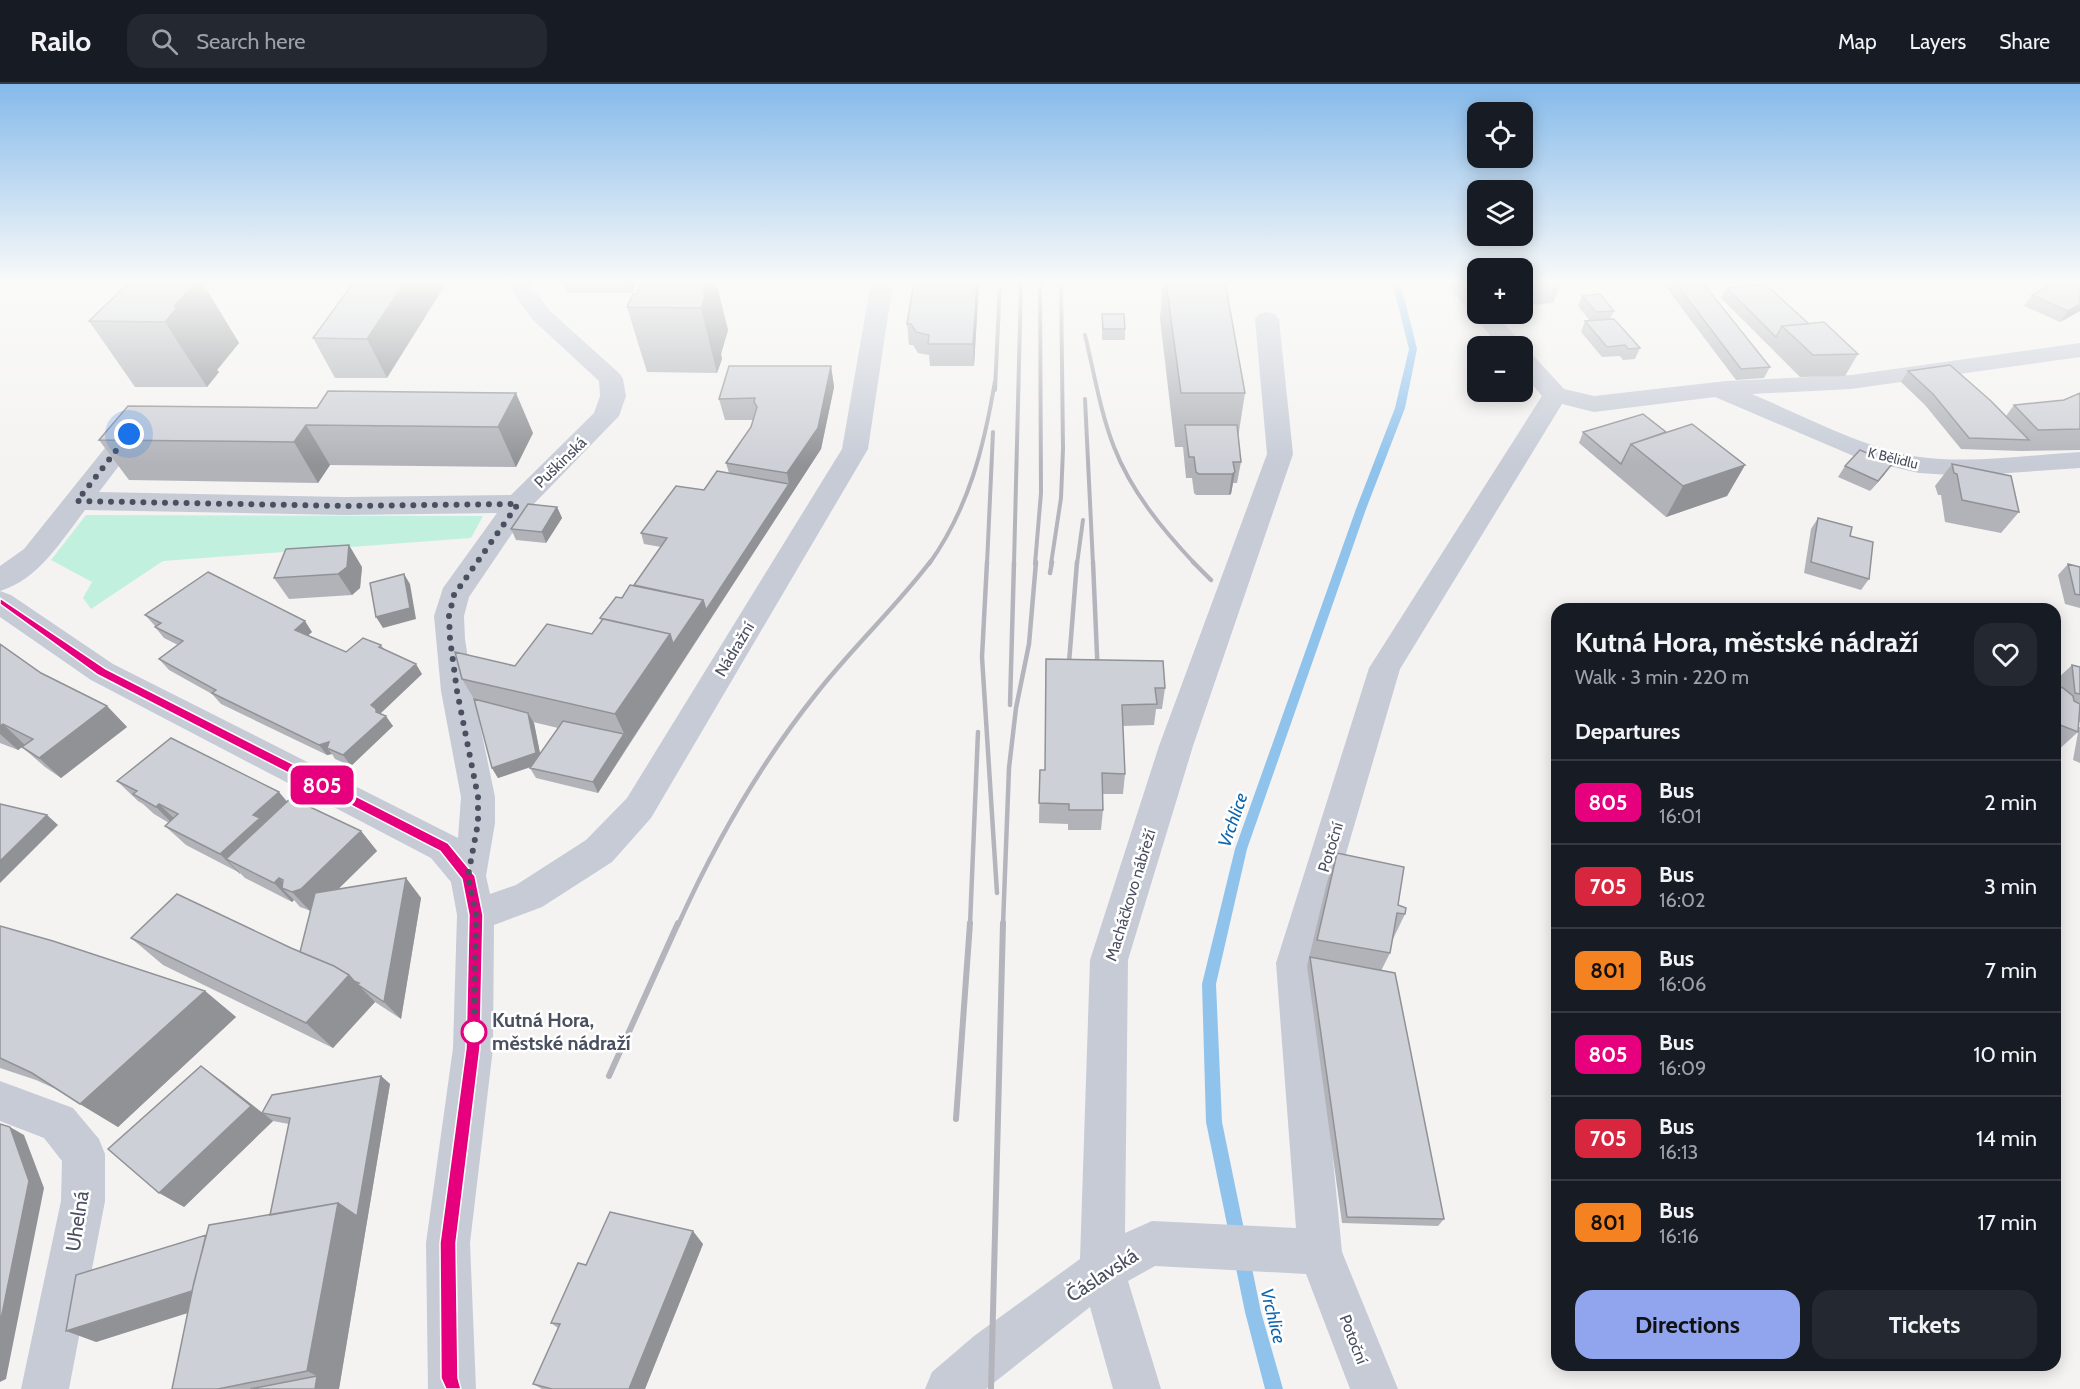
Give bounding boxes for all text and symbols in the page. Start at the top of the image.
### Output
search box [127,14,547,68]
text: Railo [30,24,91,58]
icon: search [148,25,181,58]
text: Search here [196,28,306,55]
text: Map [1838,29,1877,54]
text: Layers [1910,29,1966,54]
text: Share [1999,29,2050,54]
map controls [1467,102,1533,402]
button: locate [1467,102,1533,168]
button: layers [1467,180,1533,246]
button: + [1467,258,1533,324]
button: − [1467,336,1533,402]
your location [114,419,144,449]
street label: Puškinská [530,433,591,492]
street label: K Bělidlu [1866,443,1920,473]
street label: Nádražní [711,618,758,680]
button: heart [1974,623,2037,686]
text: Kutná Hora, městské nádraží [1575,625,1918,659]
text: Walk · 3 min · 220 m [1575,665,1749,689]
text: Departures [1575,718,1680,745]
line badge: 805 [288,766,356,804]
text: 805 [303,773,341,798]
text: Bus [1659,777,1694,804]
text: 2 min [1984,789,2037,816]
water label: Vrchlice [1214,790,1252,850]
text: 805 [1589,790,1627,815]
text: 16:01 [1659,804,1702,828]
street label: Potoční [1314,819,1347,874]
street label: Macháčkovo nábřeží [1101,826,1160,963]
text: Bus [1659,861,1694,888]
text: 3 min [1984,873,2037,900]
text: 705 [1590,874,1626,899]
text: 16:02 [1659,888,1705,912]
text: Bus [1659,945,1694,972]
text: 7 min [1985,957,2037,984]
text: 801 [1590,958,1626,983]
text: 16:06 [1659,972,1706,996]
place label: Kutná Hora, městské nádraží [492,1008,631,1055]
marker: Kutná Hora, městské nádraží [461,1019,487,1045]
text: Bus [1659,1029,1694,1056]
text: 10 min [1973,1041,2037,1068]
text: 805 [1589,1042,1627,1067]
text: 16:09 [1659,1056,1706,1080]
text: Bus [1659,1113,1694,1140]
text: 14 min [1976,1125,2037,1152]
text: 705 [1590,1126,1626,1151]
text: 16:13 [1659,1140,1698,1164]
street label: Uhelná [60,1189,94,1253]
text: Bus [1659,1197,1694,1224]
text: 17 min [1978,1209,2037,1236]
text: 801 [1590,1210,1626,1235]
text: 16:16 [1659,1224,1699,1248]
street label: Čáslavská [1062,1243,1143,1307]
water label: Vrchlice [1256,1286,1290,1346]
button: Directions [1575,1290,1800,1359]
button: Tickets [1812,1290,2037,1359]
street label: Potoční [1335,1312,1372,1367]

